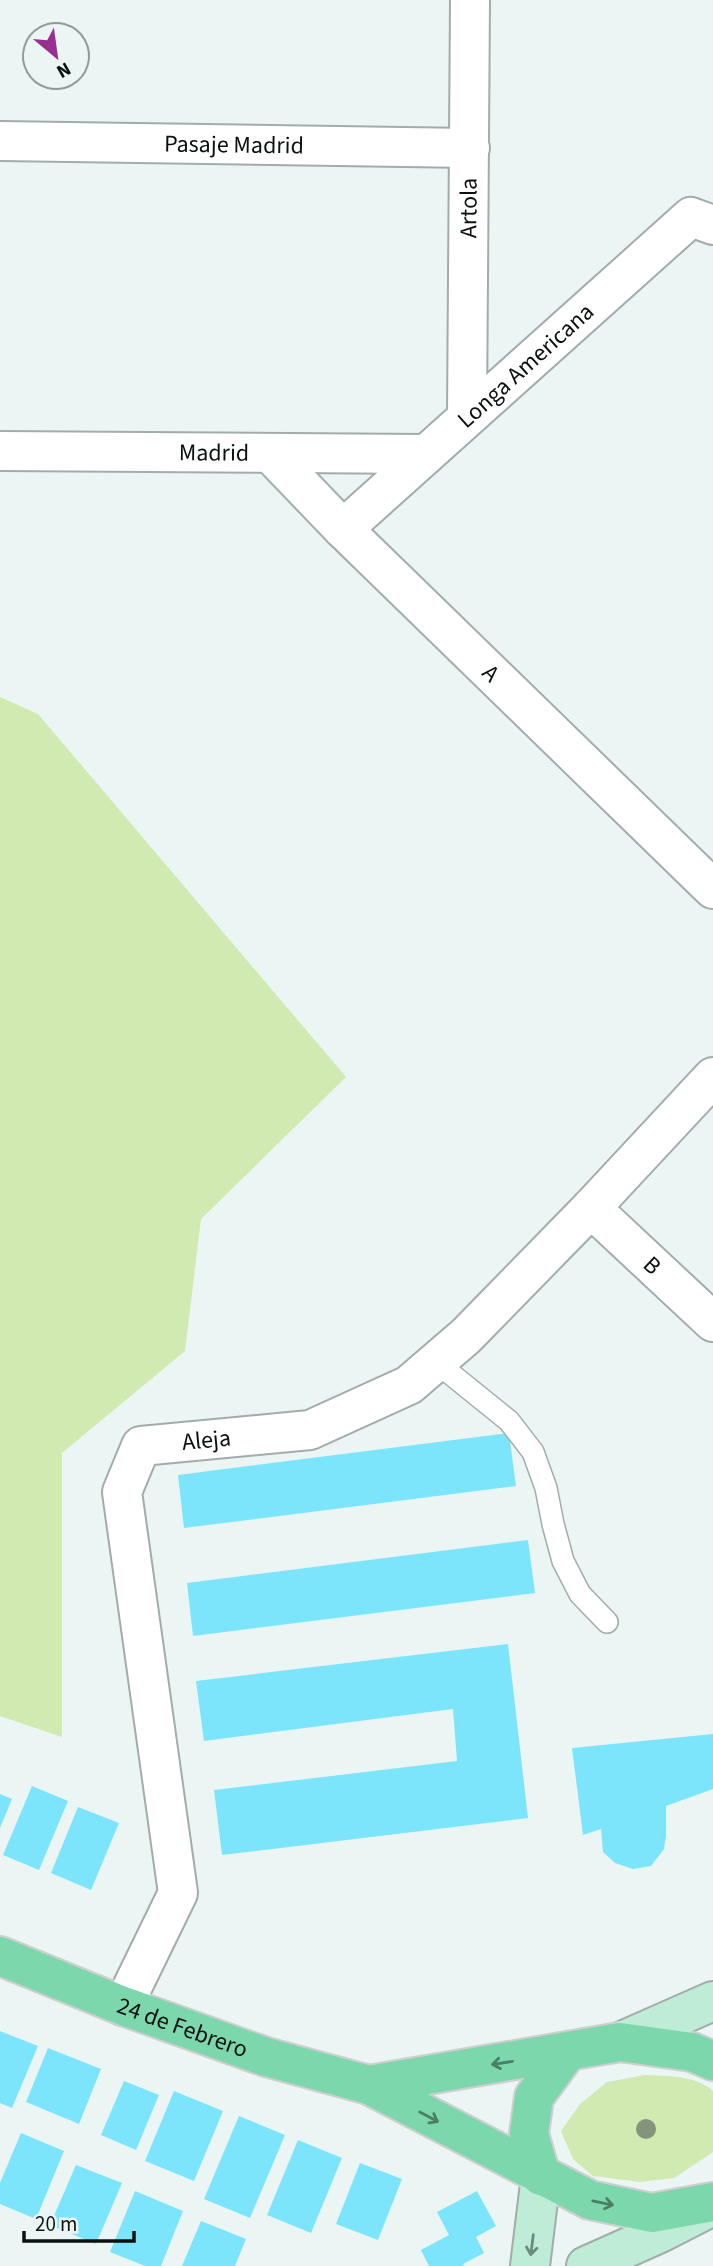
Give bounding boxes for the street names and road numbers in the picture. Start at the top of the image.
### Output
street label: Pasaje Madrid [164,126,304,163]
street label: Artola [451,178,486,238]
street label: Longa Americana [449,295,602,436]
street label: Madrid [179,435,249,470]
street label: A [474,656,508,690]
street label: B [635,1248,669,1283]
street label: Aleja [180,1420,232,1460]
street label: 24 de Febrero [112,1988,253,2067]

